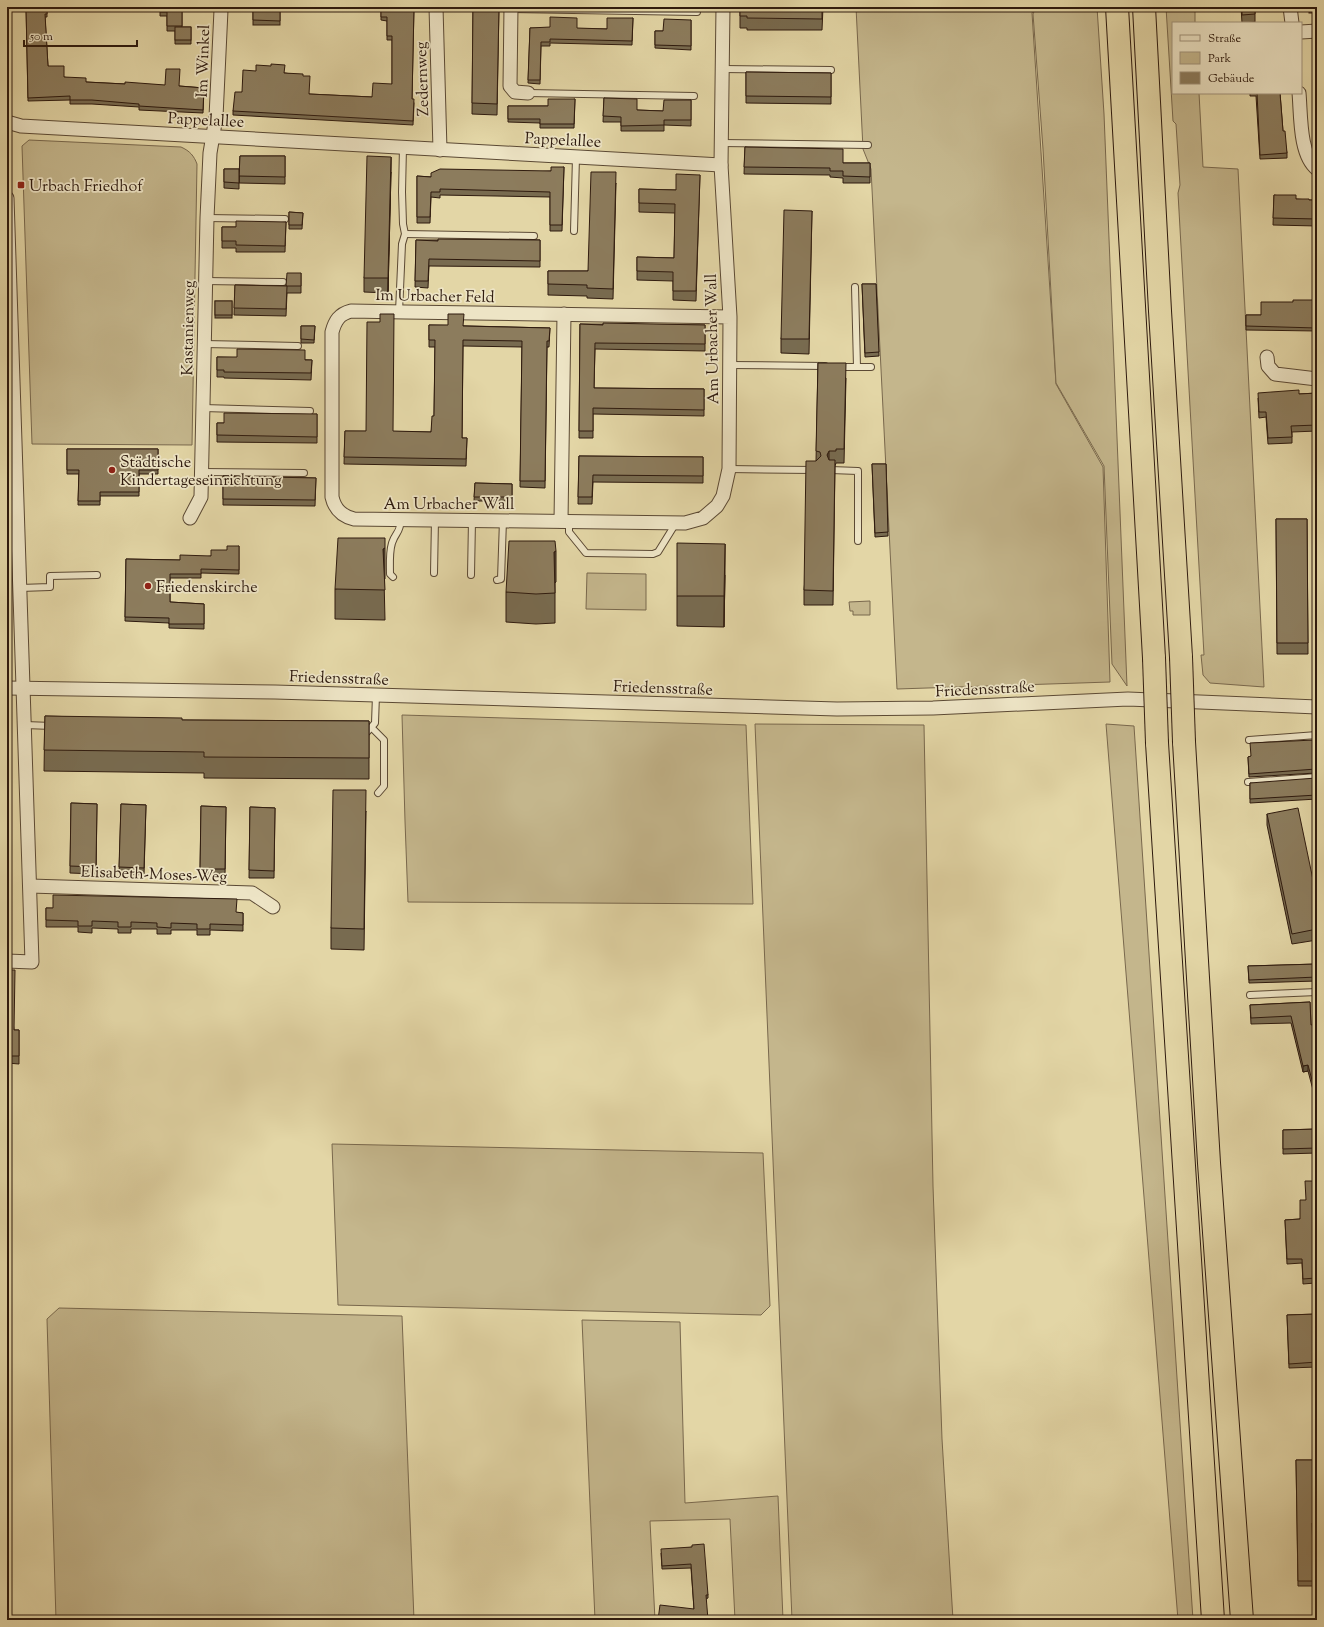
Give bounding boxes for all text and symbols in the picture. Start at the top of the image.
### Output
scale bar [24,22,137,48]
legend [1172,22,1302,94]
street label: Im Winkel [192,24,217,98]
text: 50 m [29,28,53,46]
text: Straße [1208,30,1242,48]
street label: Zedernweg [411,41,436,117]
text: Park [1208,50,1231,68]
text: Gebäude [1208,70,1255,88]
street label: Pappelallee [167,108,245,135]
street label: Pappelallee [524,128,602,155]
place label: Urbach Friedhof [29,176,144,199]
marker: Urbach Friedhof [16,180,26,190]
street label: Am Urbacher Wall [701,273,726,405]
street label: Kastanienweg [177,280,202,376]
street label: Im Urbacher Feld [375,285,495,310]
place label: Städtische Kindertageseinrichtung [120,452,282,493]
marker: Städtische Kindertageseinrichtung [107,465,117,475]
street label: Am Urbacher Wall [384,494,515,517]
place label: Friedenskirche [156,577,258,600]
marker: Friedenskirche [143,581,153,591]
street label: Friedensstraße [289,666,389,693]
street label: Friedensstraße [613,676,713,703]
street label: Friedensstraße [935,676,1035,705]
street label: Elisabeth-Moses-Weg [80,861,228,890]

